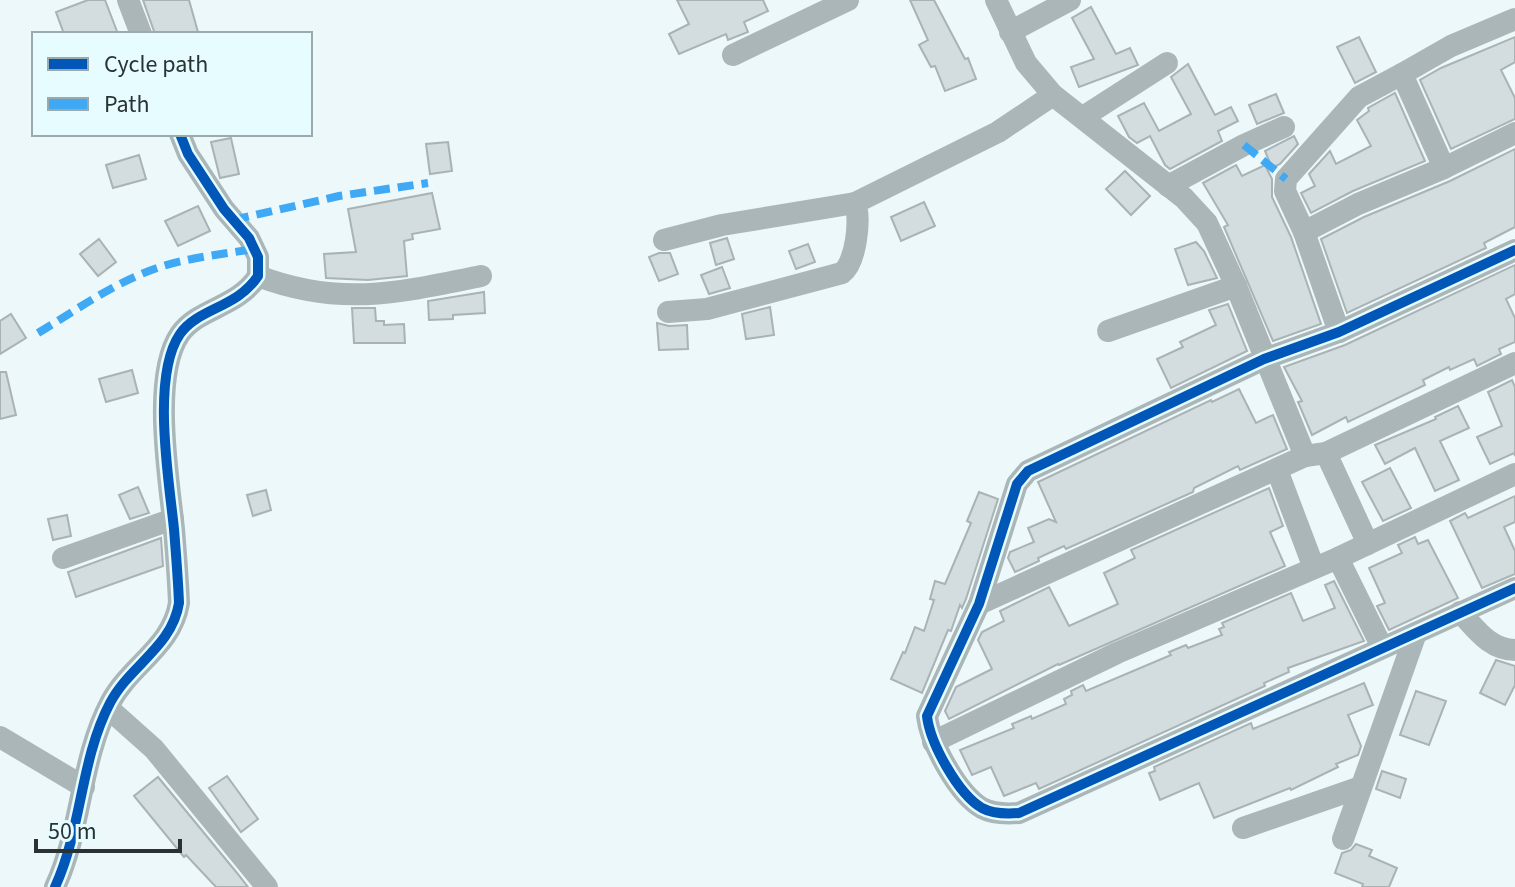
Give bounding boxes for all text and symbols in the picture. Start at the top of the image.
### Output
legend [32,32,312,136]
text: Cycle path [104,47,208,82]
text: Path [104,87,150,122]
scale bar [36,803,180,853]
text: 50 m [48,814,97,849]

